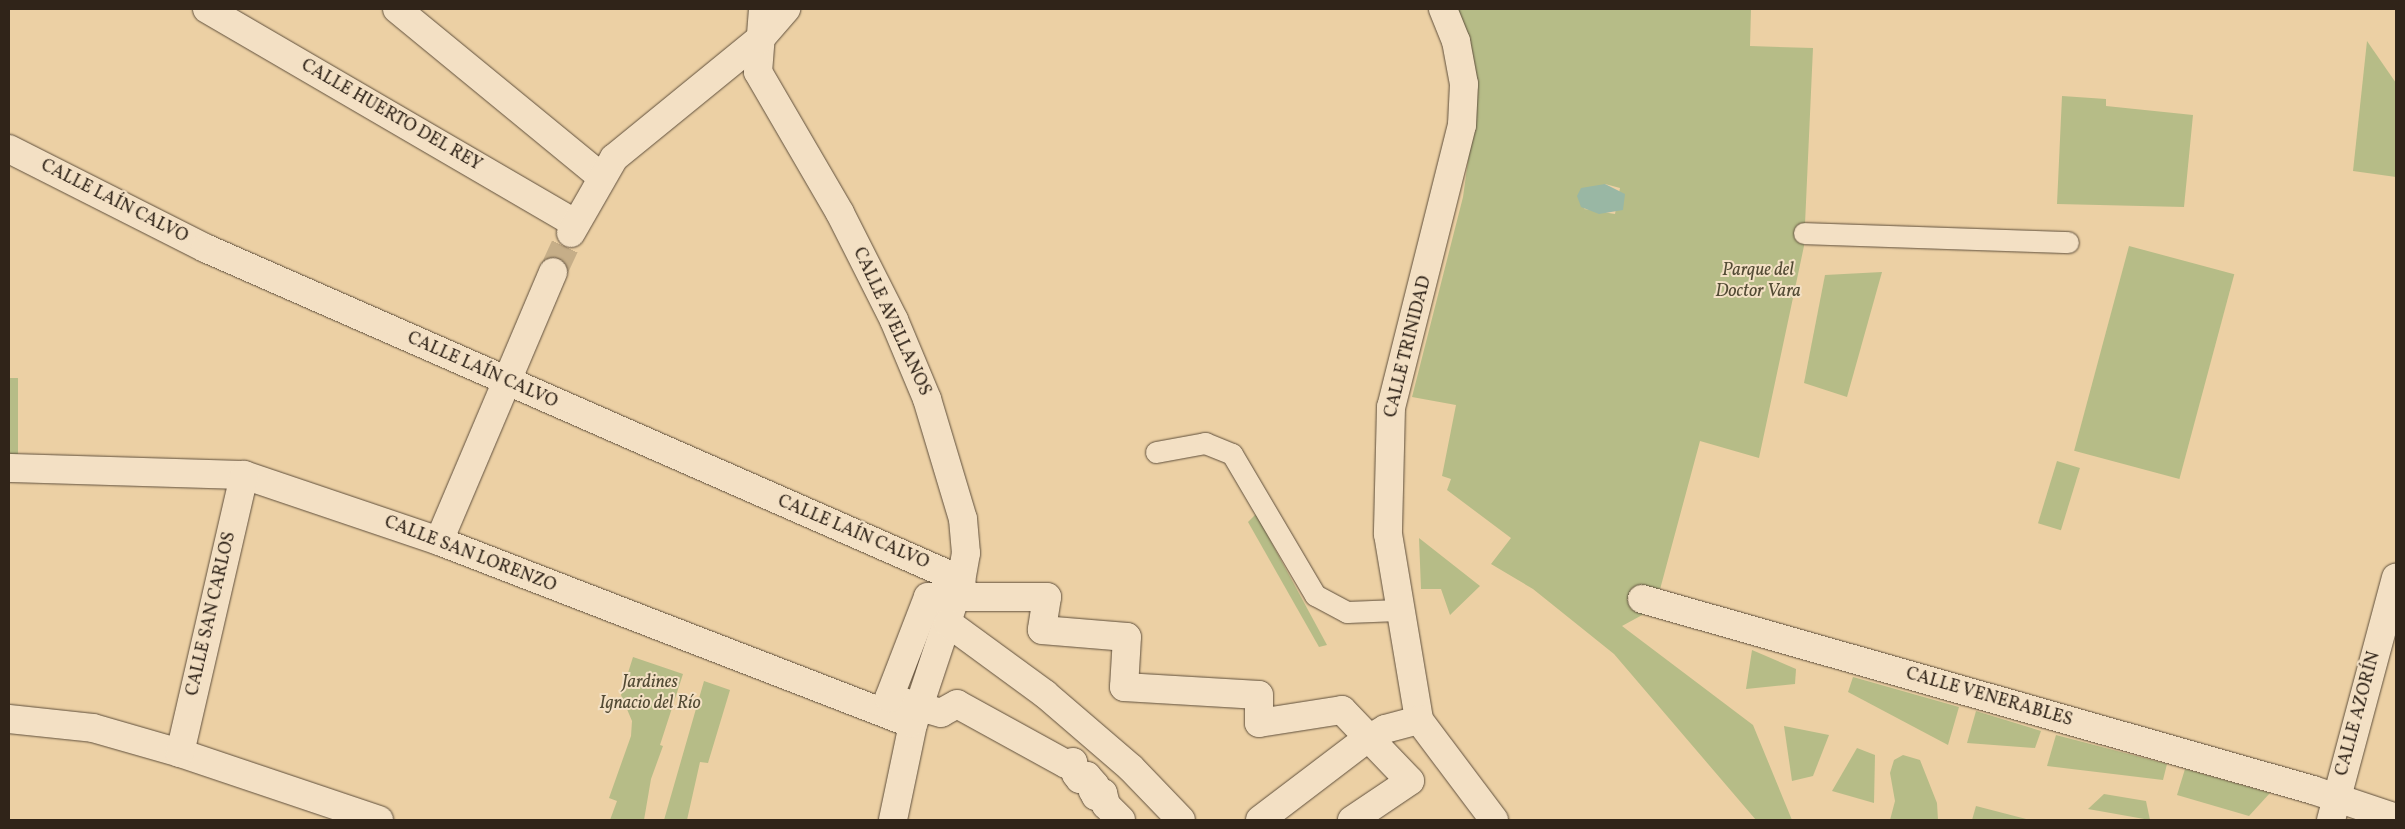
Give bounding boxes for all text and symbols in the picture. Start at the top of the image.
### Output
street label: CALLE HUERTO DEL REY [297,55,485,177]
street label: CALLE LAÍN CALVO [37,156,191,248]
street label: CALLE AVELLANOS [847,244,935,400]
park label: Parque del Doctor Vara [1715,261,1801,304]
street label: CALLE TRINIDAD [1381,274,1437,420]
street label: CALLE LAÍN CALVO [403,328,561,414]
street label: CALLE LAÍN CALVO [774,491,932,575]
street label: CALLE SAN LORENZO [381,512,559,598]
street label: CALLE SAN CARLOS [183,530,241,698]
street label: CALLE AZORÍN [2332,649,2386,779]
street label: CALLE VENERABLES [1903,664,2075,732]
park label: Jardines Ignacio del Río [599,673,701,716]

